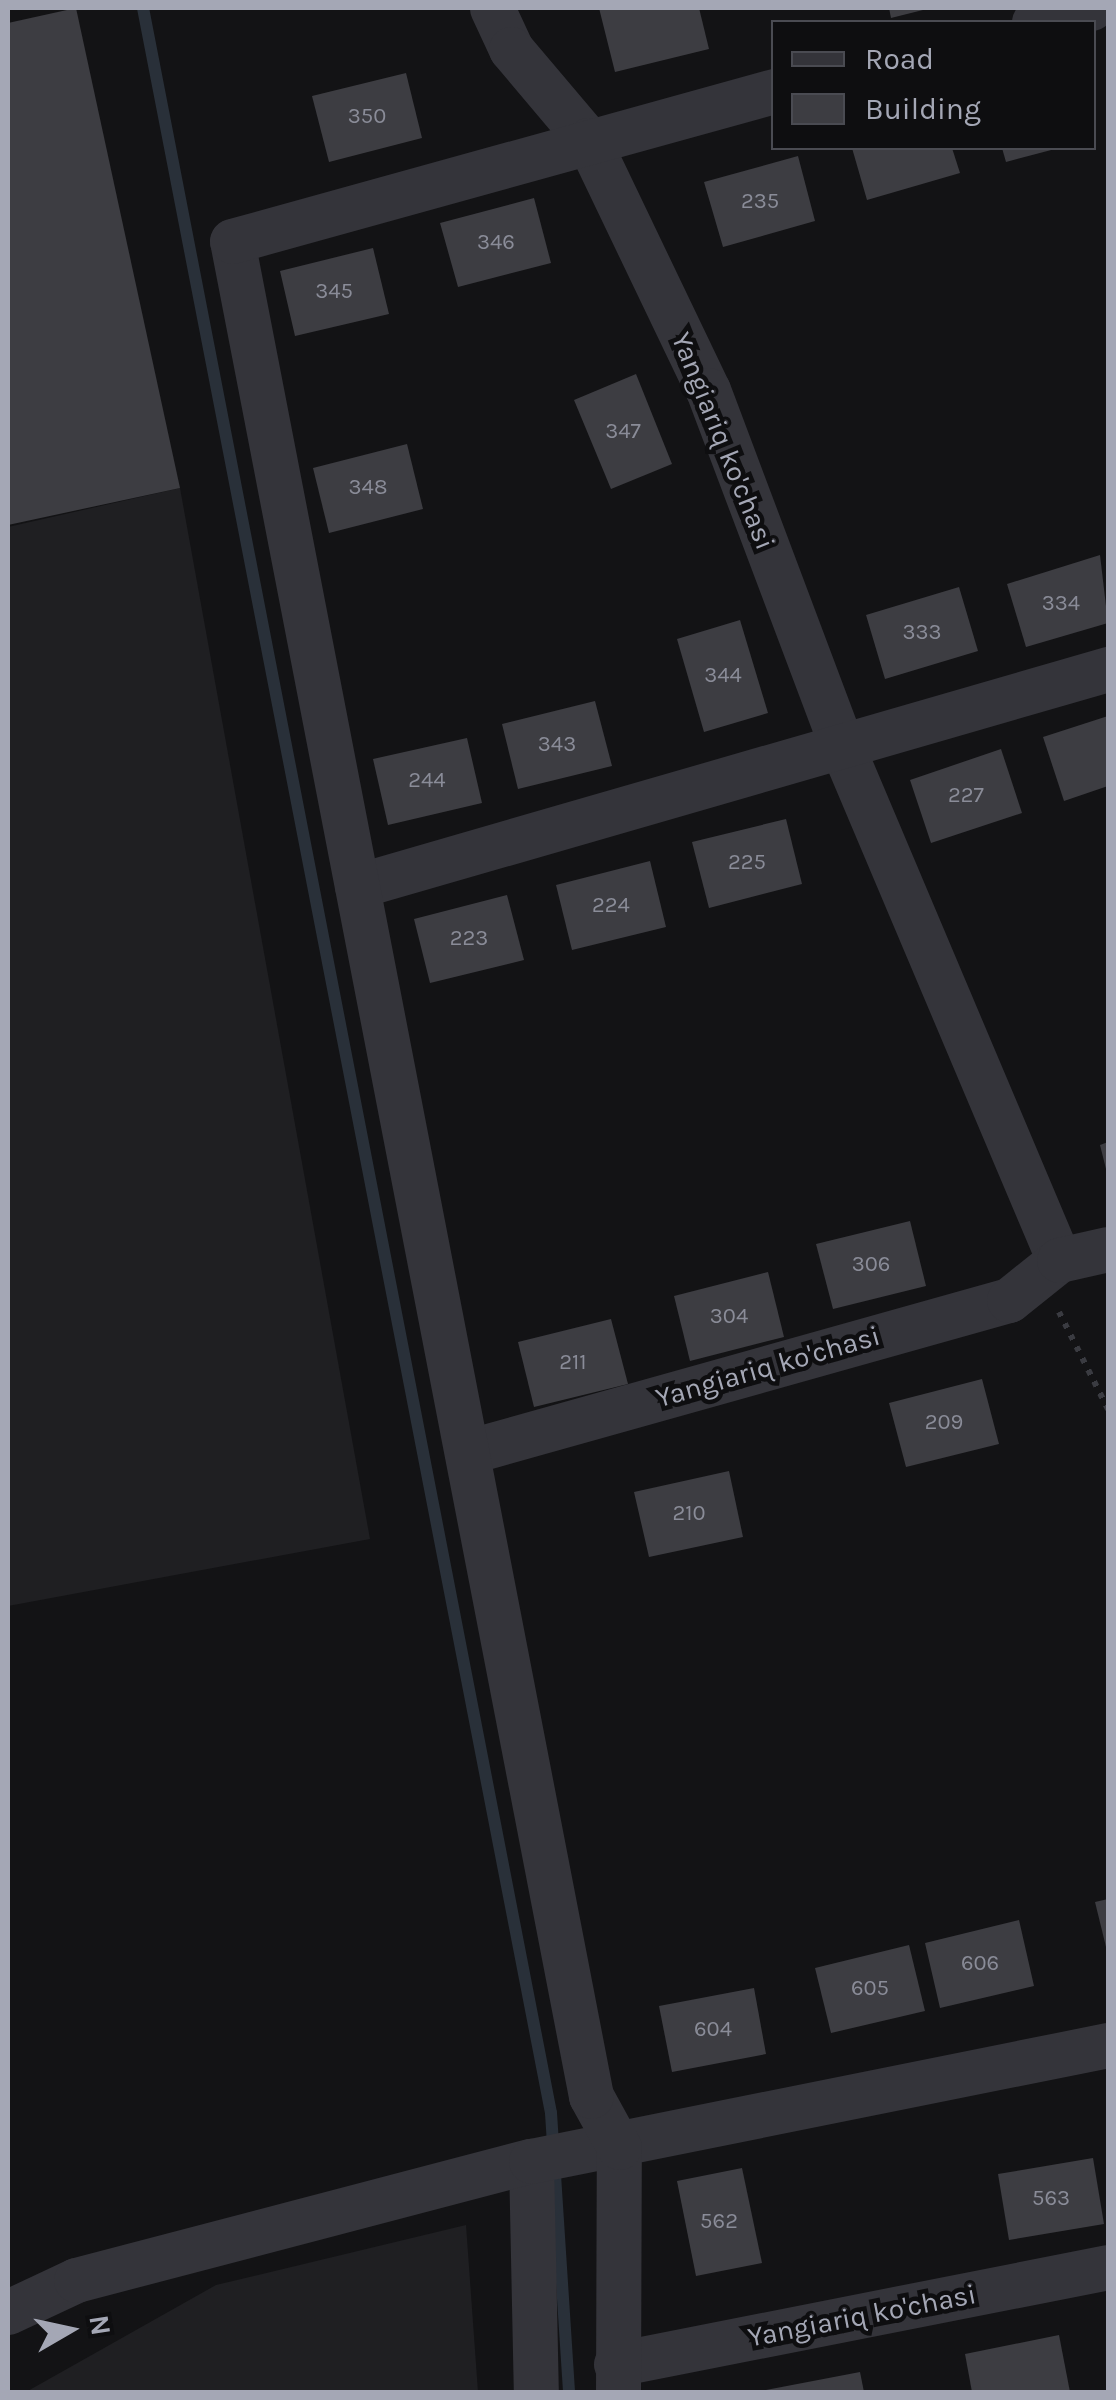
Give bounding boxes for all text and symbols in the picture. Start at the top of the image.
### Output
legend [771,20,1096,150]
text: Road [865,41,934,77]
text: Building [865,91,981,127]
house number: 350 [348,104,386,130]
house number: 235 [741,189,779,215]
house number: 346 [477,230,515,256]
house number: 345 [315,279,353,305]
street label: Yangiariq ko'chasi [664,327,782,555]
house number: 347 [605,419,641,445]
house number: 348 [349,475,387,501]
house number: 334 [1042,591,1080,617]
house number: 333 [903,620,941,646]
house number: 344 [704,663,742,689]
house number: 343 [538,732,576,758]
house number: 244 [408,768,446,794]
house number: 227 [948,783,984,809]
house number: 225 [728,850,766,876]
house number: 224 [592,893,630,919]
house number: 223 [450,926,488,952]
house number: 306 [852,1252,890,1278]
house number: 304 [710,1304,748,1330]
street label: Yangiariq ko'chasi [652,1319,884,1415]
house number: 211 [559,1350,587,1376]
house number: 209 [925,1410,963,1436]
house number: 210 [672,1501,706,1527]
house number: 606 [961,1951,999,1977]
house number: 605 [851,1976,889,2002]
house number: 604 [694,2017,732,2043]
house number: 563 [1032,2186,1070,2212]
house number: 562 [700,2209,738,2235]
street label: Yangiariq ko'chasi [745,2277,979,2355]
north arrow [20,2280,120,2380]
text: N [82,2313,118,2338]

